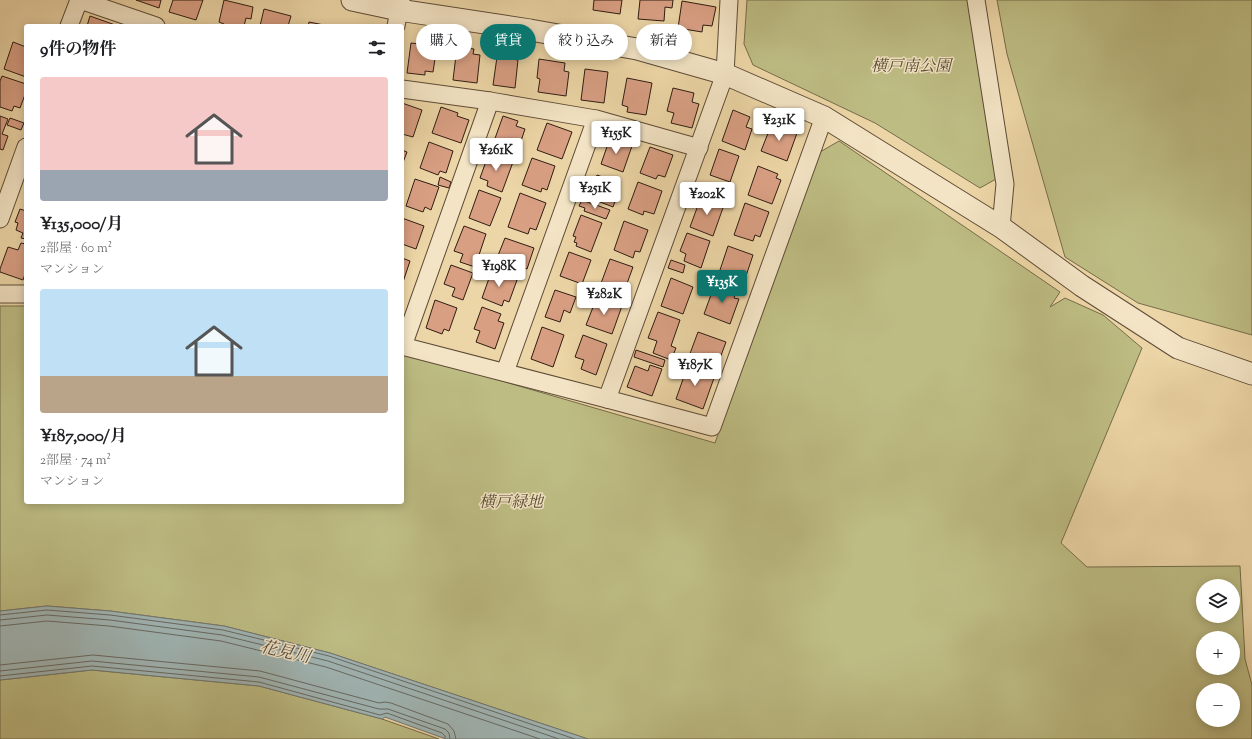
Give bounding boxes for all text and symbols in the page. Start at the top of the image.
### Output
chip: 購入 [416,24,472,60]
chip: 賃貸 [480,24,536,60]
chip: 絞り込み [544,24,628,60]
chip: 新着 [636,24,692,60]
icon: filters [366,37,388,59]
text: 9件の物件 [40,38,116,62]
park label: 横戸南公園 [871,56,954,79]
icon: home [178,103,250,175]
pin: ¥231K [751,108,807,142]
text: ¥231K [762,112,796,130]
pin: ¥155K [588,121,644,155]
text: ¥155K [600,125,632,143]
pin: ¥261K [468,138,524,172]
text: ¥261K [479,142,513,160]
pin: ¥251K [567,176,623,210]
text: ¥251K [579,180,611,198]
pin: ¥202K [679,182,735,216]
text: ¥202K [689,186,725,204]
text: ¥135,000/月 [40,213,123,237]
text: 2部屋 · 60 m² [40,240,112,258]
pin: ¥198K [471,254,527,288]
text: ¥198K [482,258,516,276]
text: マンション [40,261,104,279]
pin: ¥135K [694,270,750,304]
text: ¥135K [706,274,738,292]
pin: ¥282K [576,282,632,316]
text: ¥282K [586,286,622,304]
icon: home [178,315,250,387]
pin: ¥187K [667,353,723,387]
text: ¥187K [677,357,713,375]
text: ¥187,000/月 [40,425,127,449]
text: 2部屋 · 74 m² [40,452,111,470]
text: マンション [40,473,104,491]
park label: 横戸緑地 [479,492,545,515]
map controls [1196,579,1240,727]
button: layers [1196,579,1240,623]
button: + [1196,631,1240,675]
water label: 花見川 [257,636,314,671]
button: − [1196,683,1240,727]

